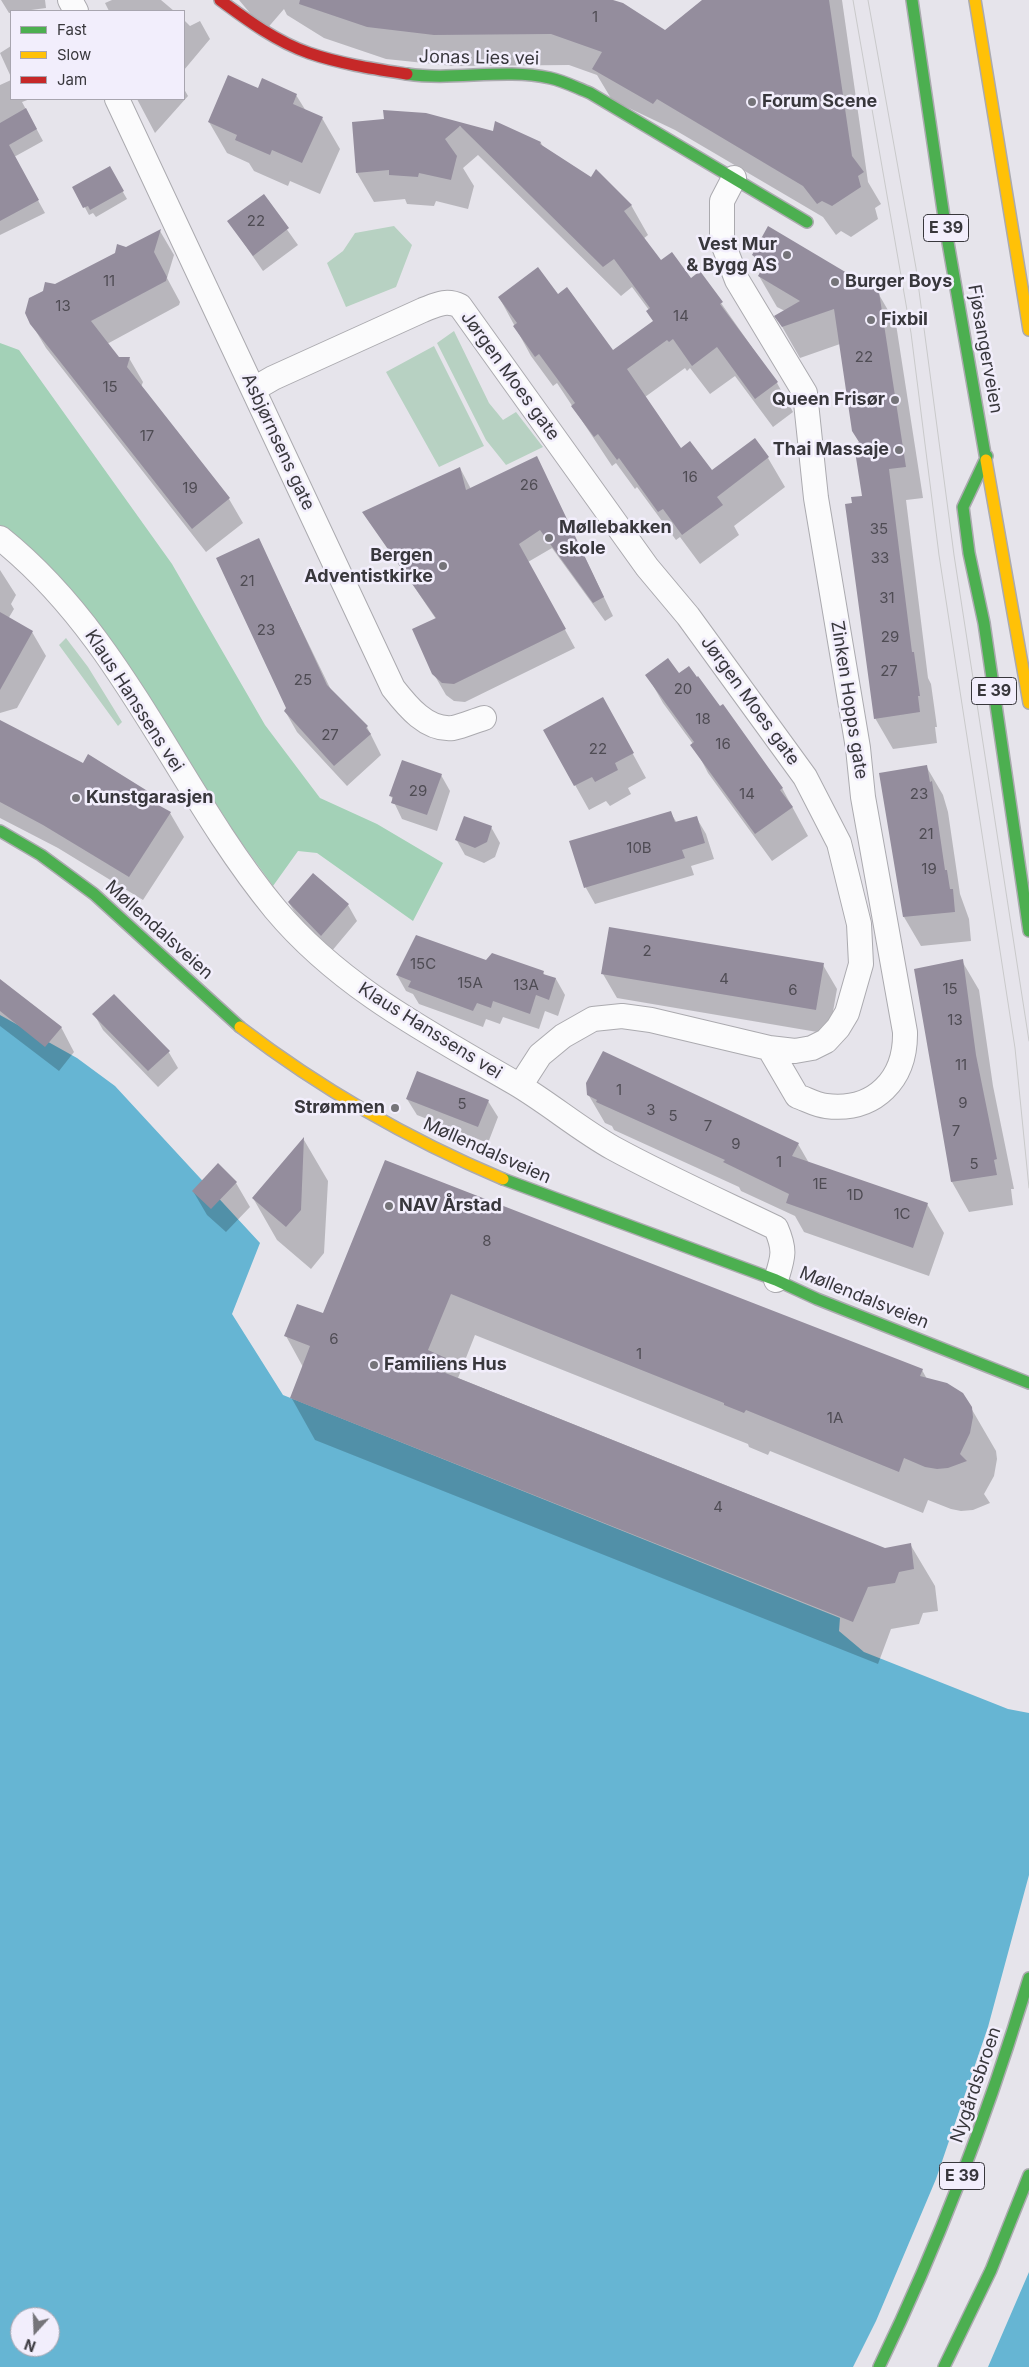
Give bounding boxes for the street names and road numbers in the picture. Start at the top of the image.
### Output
street label: Jonas Lies vei [419,46,539,70]
road number: E 39 [924,214,968,242]
street label: Fjøsangerveien [963,283,1007,415]
street label: Jørgen Moes gate [456,307,564,445]
street label: Asbjørnsens gate [237,370,319,514]
street label: Zinken Hopps gate [826,619,872,781]
street label: Klaus Hanssens vei [80,626,188,776]
street label: Jørgen Moes gate [696,632,804,770]
road number: E 39 [972,678,1016,704]
street label: Møllendalsveien [101,876,217,984]
street label: Klaus Hanssens vei [354,978,506,1084]
street label: Møllendalsveien [420,1113,554,1189]
street label: Møllendalsveien [796,1262,932,1334]
street label: Nygårdsbroen [946,2024,1006,2146]
road number: E 39 [940,2162,984,2190]

